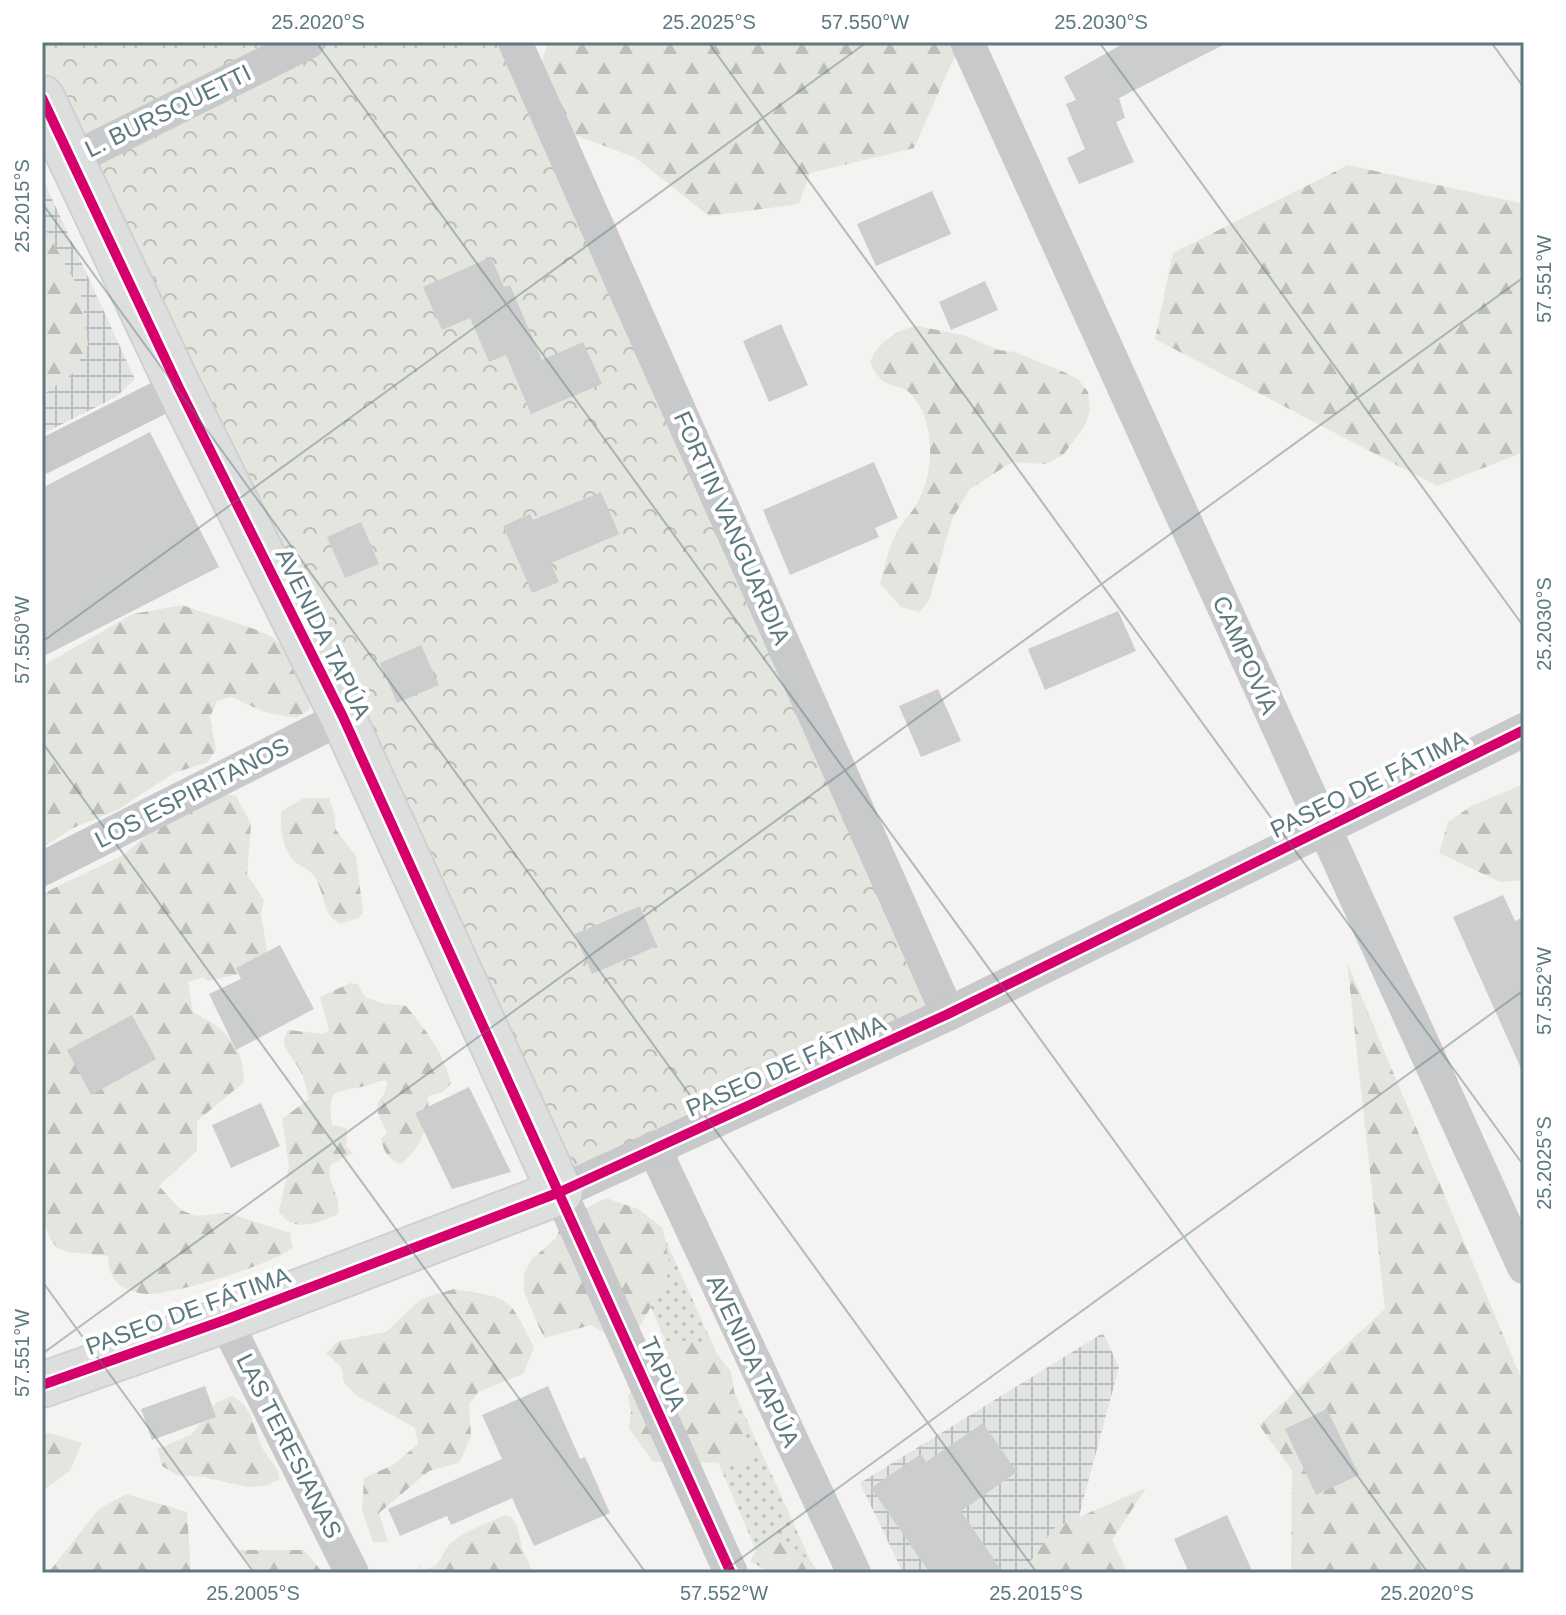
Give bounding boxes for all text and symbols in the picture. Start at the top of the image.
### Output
text: 25.2020°S [271,11,365,33]
text: 25.2025°S [662,11,756,33]
text: 57.550°W [821,11,909,33]
text: 25.2030°S [1054,11,1148,33]
street label: L. BURSQUETTI [80,59,255,162]
text: 25.2015°S [11,159,33,253]
text: 57.551°W [1533,235,1555,323]
street label: FORTIN VANGUARDIA [669,407,796,649]
street label: AVENIDA TAPÚA [270,544,377,724]
text: 25.2030°S [1533,577,1555,671]
street label: CAMPOVÍA [1207,591,1284,718]
text: 57.550°W [11,596,33,684]
street label: PASEO DE FÁTIMA [1266,724,1472,843]
street label: LOS ESPIRITANOS [90,732,293,853]
text: 57.552°W [1533,947,1555,1035]
street label: PASEO DE FÁTIMA [682,1009,890,1122]
text: 25.2025°S [1533,1116,1555,1210]
street label: PASEO DE FÁTIMA [82,1261,294,1360]
street label: AVENIDA TAPÚA [702,1270,805,1451]
text: 57.551°W [11,1309,33,1397]
street label: TAPUA [635,1333,692,1415]
street label: LAS TERESIANAS [231,1349,348,1543]
text: 25.2005°S [206,1582,300,1604]
text: 57.552°W [680,1582,768,1604]
text: 25.2015°S [989,1582,1083,1604]
text: 25.2020°S [1380,1582,1474,1604]

